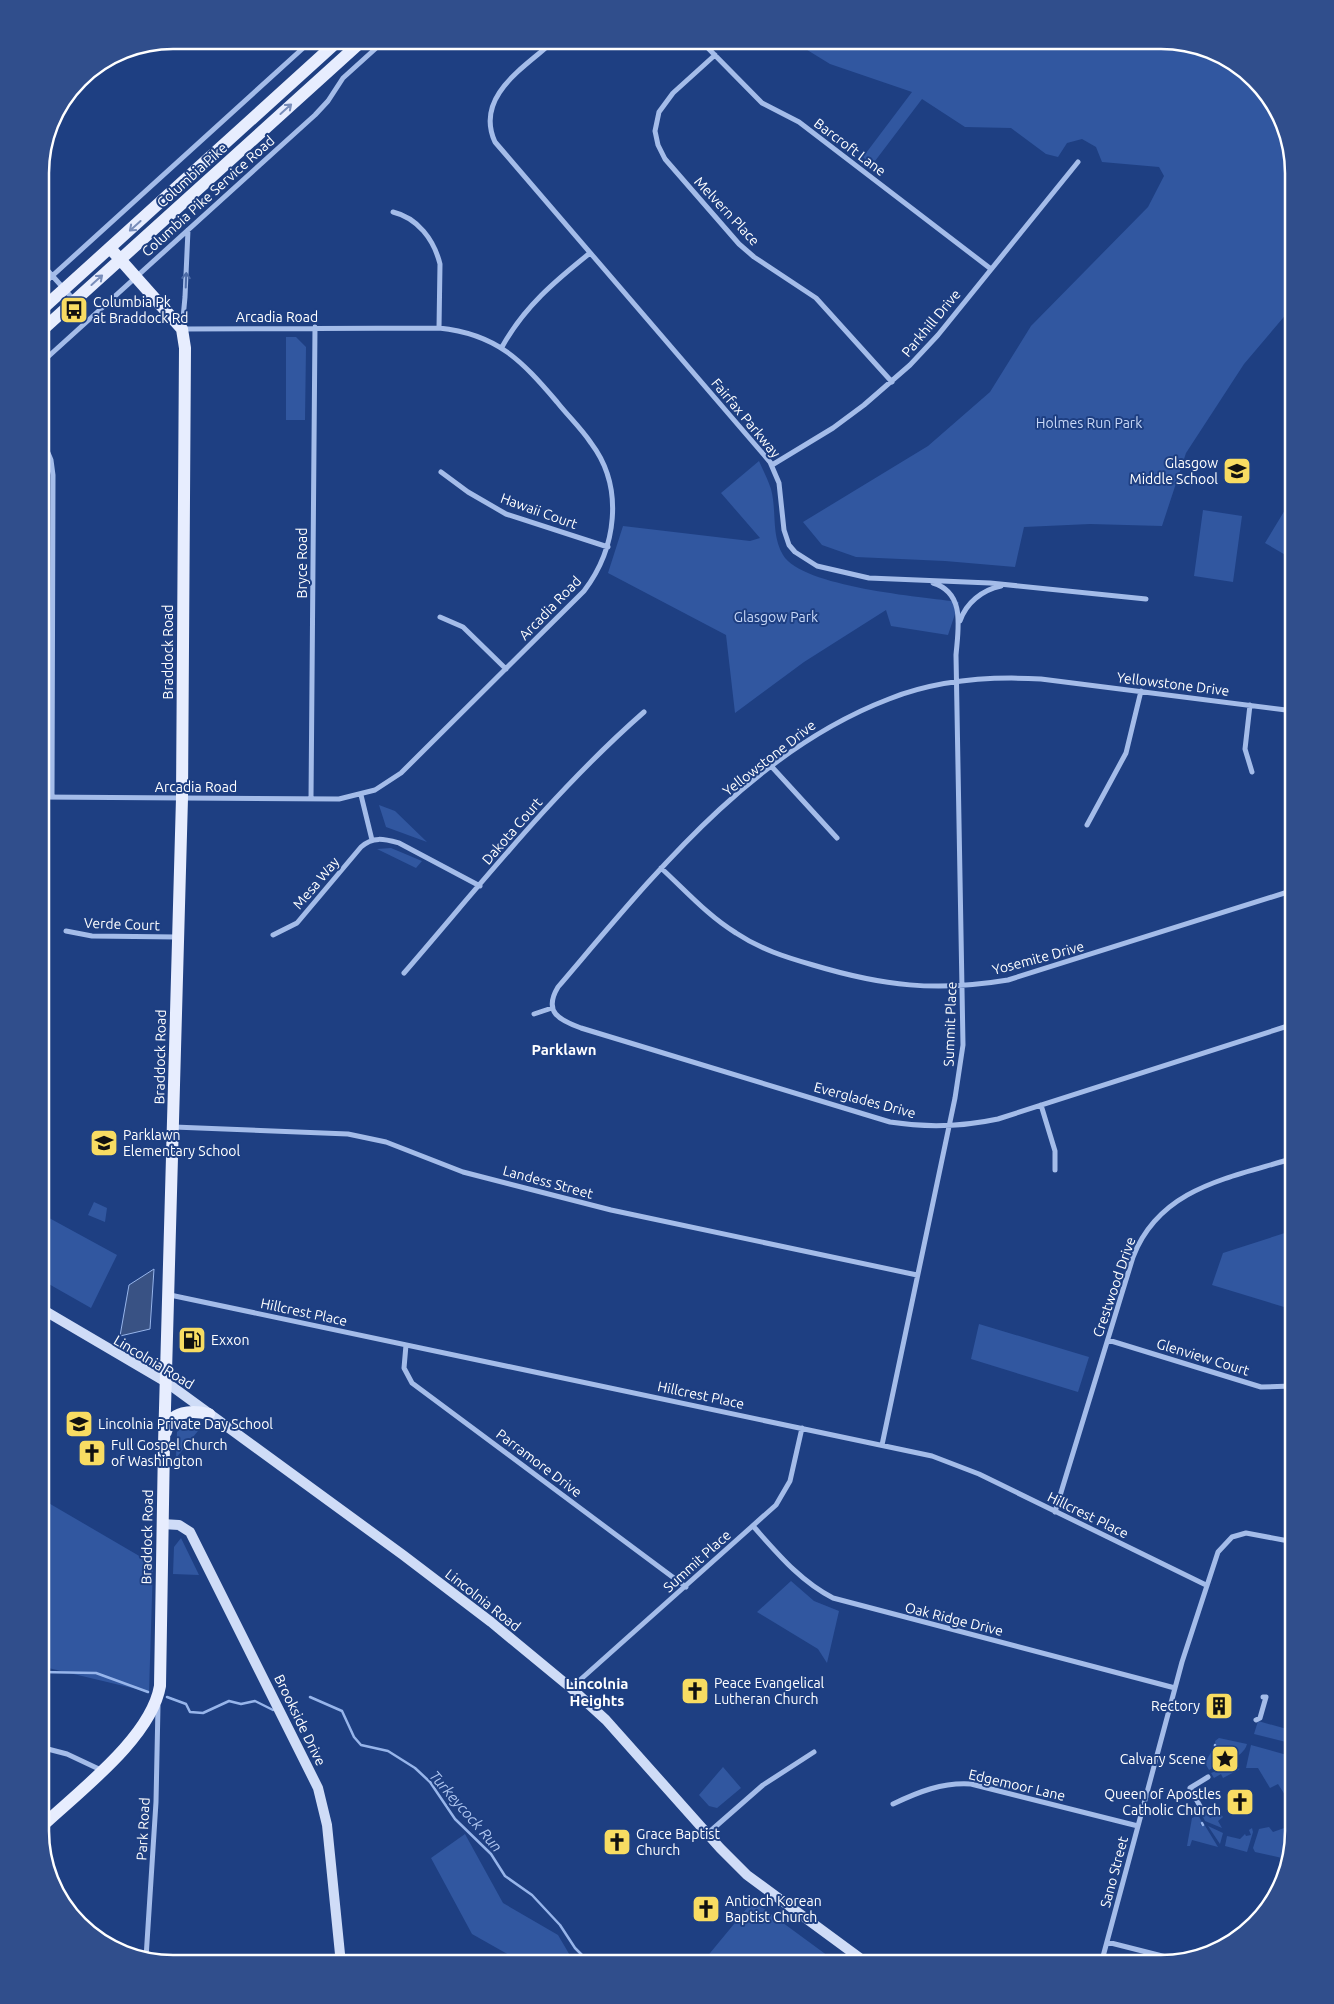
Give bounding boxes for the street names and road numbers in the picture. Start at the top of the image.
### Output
street label: Barcroft Lane [811,115,889,179]
street label: Columbia Pike Service Road [139,132,277,260]
street label: Columbia Pike [154,139,230,211]
street label: Melvern Place [691,173,763,249]
street label: Parkhill Drive [898,286,964,360]
street label: Arcadia Road [236,309,318,325]
street label: Fairfax Parkway [708,375,784,461]
street label: Hawaii Court [498,490,580,532]
street label: Bryce Road [294,528,310,598]
street label: Arcadia Road [516,573,584,643]
street label: Braddock Road [160,604,176,700]
street label: Yellowstone Drive [1116,669,1230,699]
street label: Yellowstone Drive [719,717,819,799]
street label: Arcadia Road [155,779,237,795]
street label: Dakota Court [479,794,546,868]
street label: Mesa Way [290,854,343,912]
street label: Verde Court [84,915,161,933]
street label: Yosemite Drive [990,938,1086,978]
street label: Summit Place [941,981,959,1067]
street label: Braddock Road [151,1009,169,1105]
street label: Everglades Drive [812,1079,918,1121]
street label: Landess Street [501,1162,595,1202]
street label: Crestwood Drive [1089,1235,1139,1339]
street label: Hillcrest Place [259,1295,349,1329]
street label: Lincolnia Road [111,1332,197,1392]
street label: Glenview Court [1155,1335,1252,1379]
street label: Hillcrest Place [656,1378,746,1412]
street label: Parramore Drive [493,1426,585,1500]
street label: Hillcrest Place [1045,1488,1131,1542]
street label: Braddock Road [138,1489,156,1585]
street label: Summit Place [660,1527,734,1595]
street label: Lincolnia Road [442,1566,524,1634]
street label: Oak Ridge Drive [903,1599,1005,1639]
street label: Brookside Drive [271,1672,329,1768]
street label: Edgemoor Lane [967,1766,1067,1804]
street label: Park Road [133,1797,153,1861]
street label: Sano Street [1097,1834,1131,1909]

